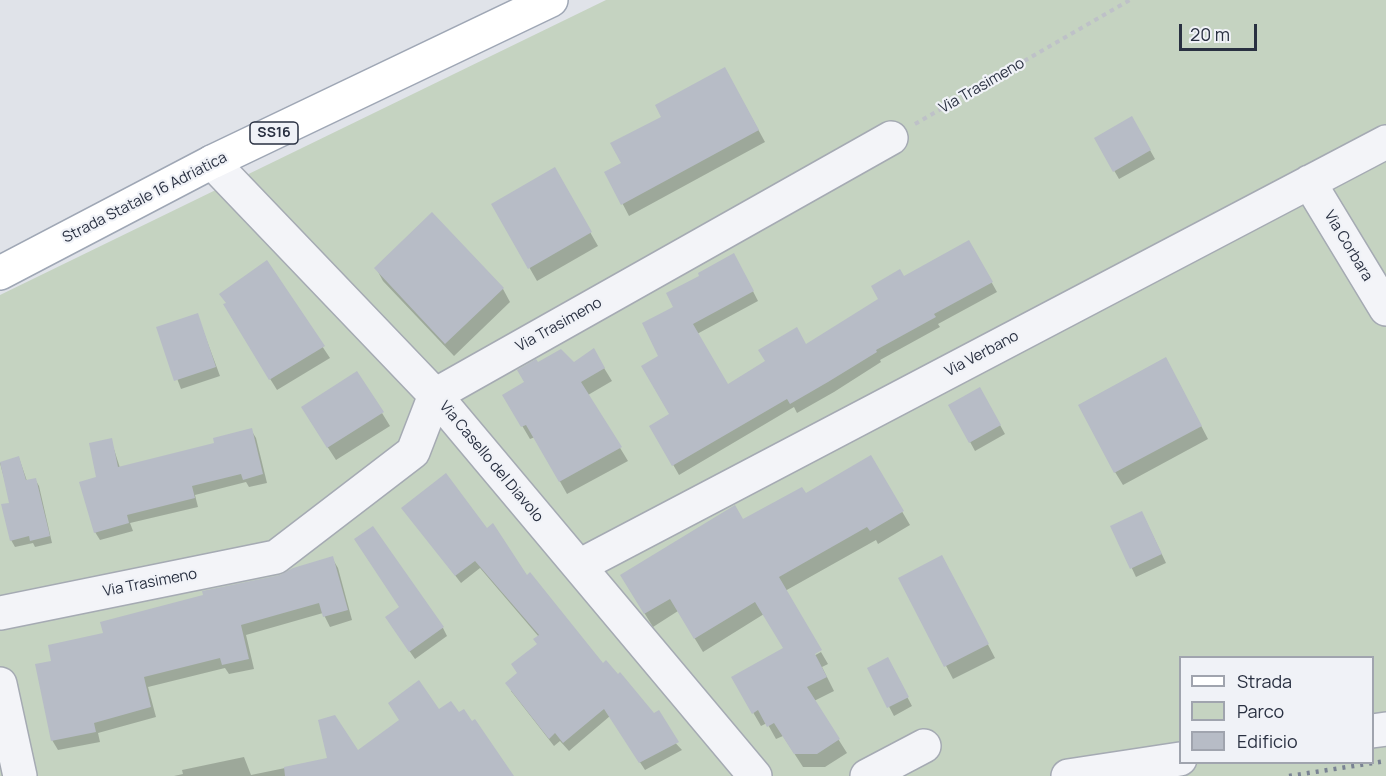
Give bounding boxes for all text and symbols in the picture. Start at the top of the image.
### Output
scale bar [1182,12,1260,50]
text: 20 m [1190,22,1230,46]
street label: Via Trasimeno [936,54,1028,118]
road number: SS16 [250,122,298,144]
street label: Strada Statale 16 Adriatica [60,149,230,247]
street label: Via Corbara [1320,207,1376,285]
street label: Via Trasimeno [513,294,605,356]
street label: Via Verbano [942,327,1022,381]
street label: Via Casello del Diavolo [435,398,547,526]
street label: Via Trasimeno [101,565,199,601]
legend [1179,656,1374,764]
text: Strada [1237,669,1292,693]
text: Parco [1237,699,1284,723]
text: Edificio [1237,729,1298,753]

